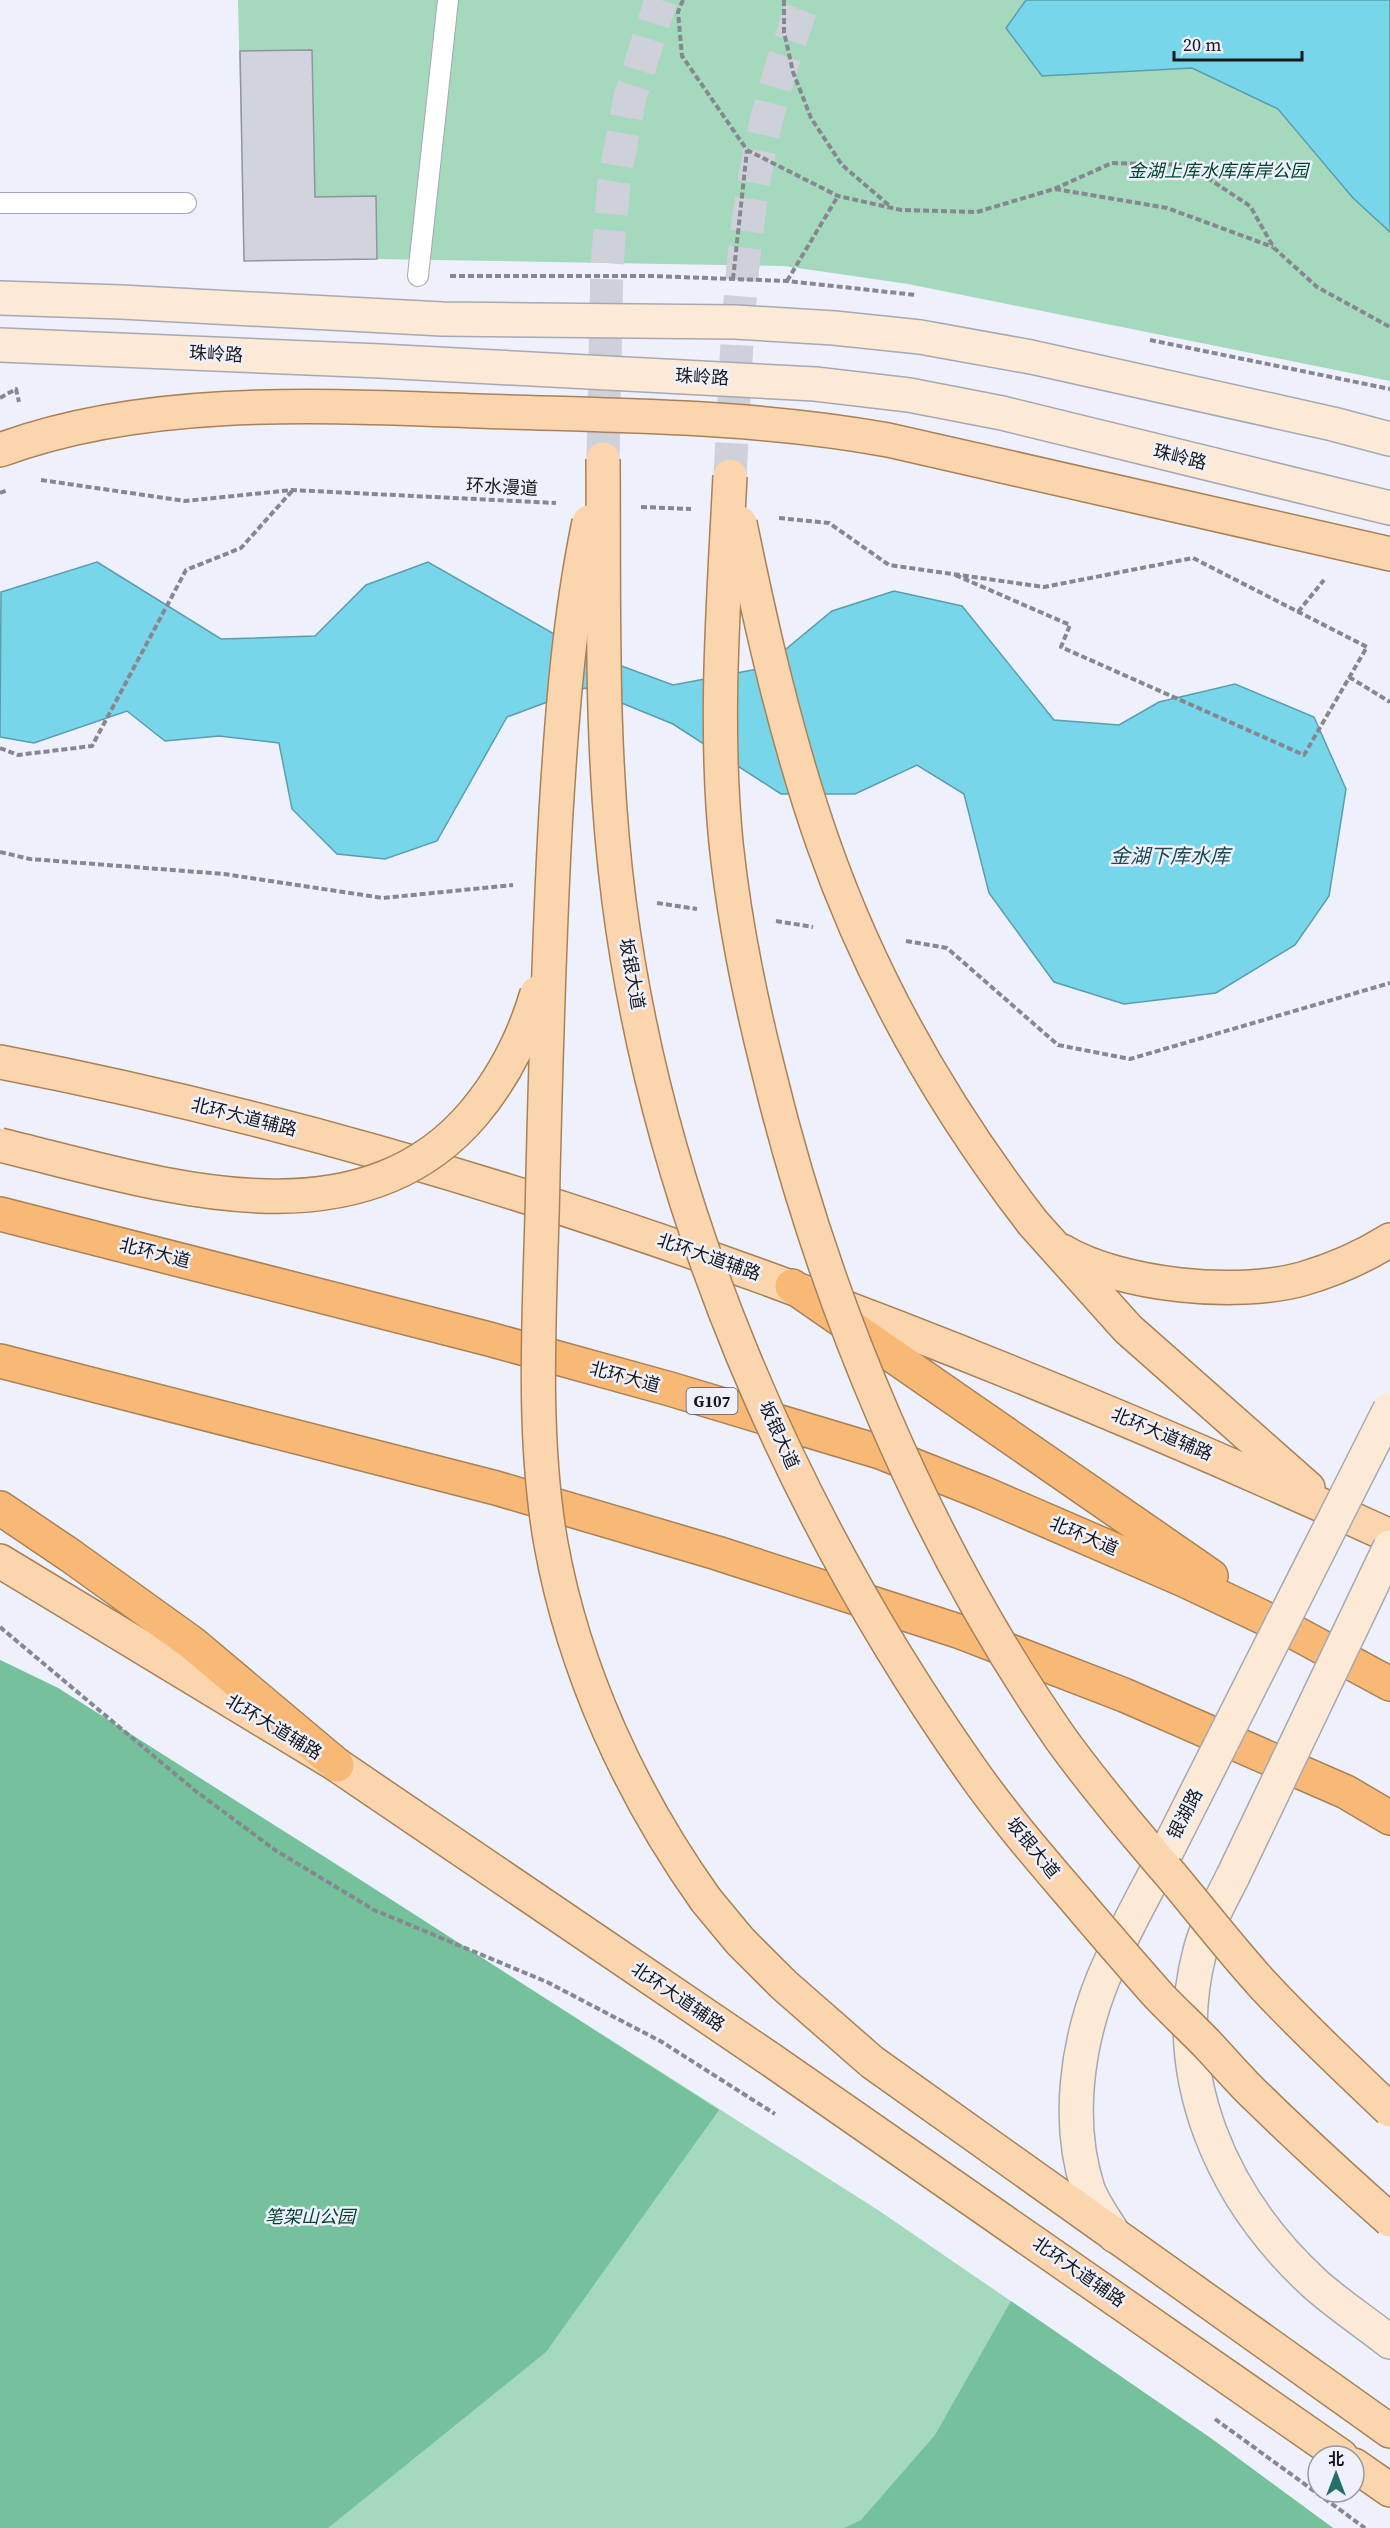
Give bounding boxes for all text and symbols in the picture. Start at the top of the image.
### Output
scale bar [1174,24,1302,62]
text: 20 m [1183,32,1221,57]
park label: 金湖上库水库库岸公园 [1128,158,1311,183]
street label: 珠岭路 [188,340,244,367]
street label: 珠岭路 [674,363,730,390]
street label: 珠岭路 [1151,438,1209,475]
street label: 环水漫道 [465,472,539,501]
water label: 金湖下库水库 [1110,842,1233,870]
street label: 坂银大道 [614,936,651,1012]
street label: 北环大道辅路 [189,1091,300,1142]
street label: 北环大道辅路 [654,1227,764,1286]
street label: 北环大道 [117,1232,193,1273]
street label: 北环大道 [587,1355,663,1398]
road number: G107 [686,1388,738,1414]
street label: 坂银大道 [753,1397,806,1473]
street label: 北环大道辅路 [1108,1401,1217,1466]
street label: 北环大道 [1046,1510,1122,1561]
street label: 北环大道辅路 [222,1688,327,1765]
street label: 银湖路 [1161,1784,1208,1844]
street label: 坂银大道 [1001,1812,1066,1884]
street label: 北环大道辅路 [627,1956,730,2037]
park label: 笔架山公园 [265,2204,358,2229]
street label: 北环大道辅路 [1028,2230,1131,2313]
north arrow [1306,2444,1366,2504]
text: 北 [1328,2448,1344,2470]

